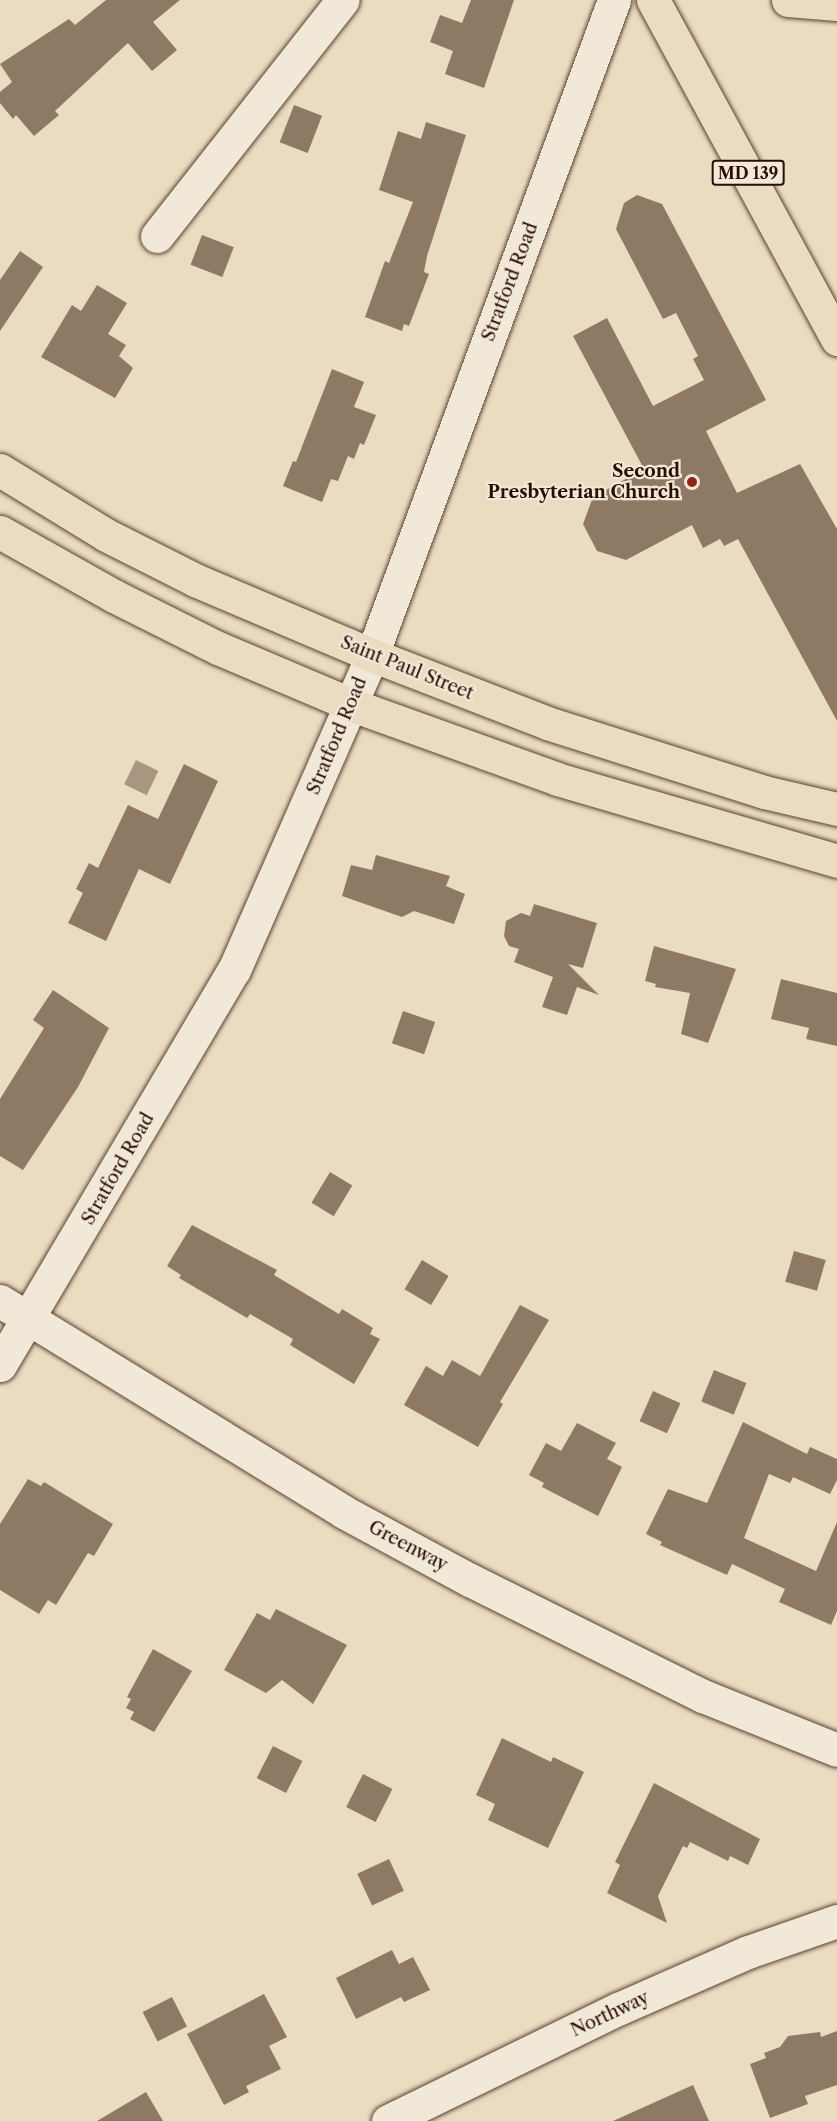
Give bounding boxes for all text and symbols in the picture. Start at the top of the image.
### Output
road number: MD 139 [710,160,786,186]
street label: Stratford Road [477,220,543,344]
place label: Second Presbyterian Church [487,461,680,504]
marker: Second Presbyterian Church [685,475,699,489]
street label: Saint Paul Street [337,631,477,705]
street label: Stratford Road [303,674,371,798]
street label: Stratford Road [77,1109,159,1229]
street label: Greenway [365,1516,451,1576]
street label: Northway [568,1987,652,2041]

